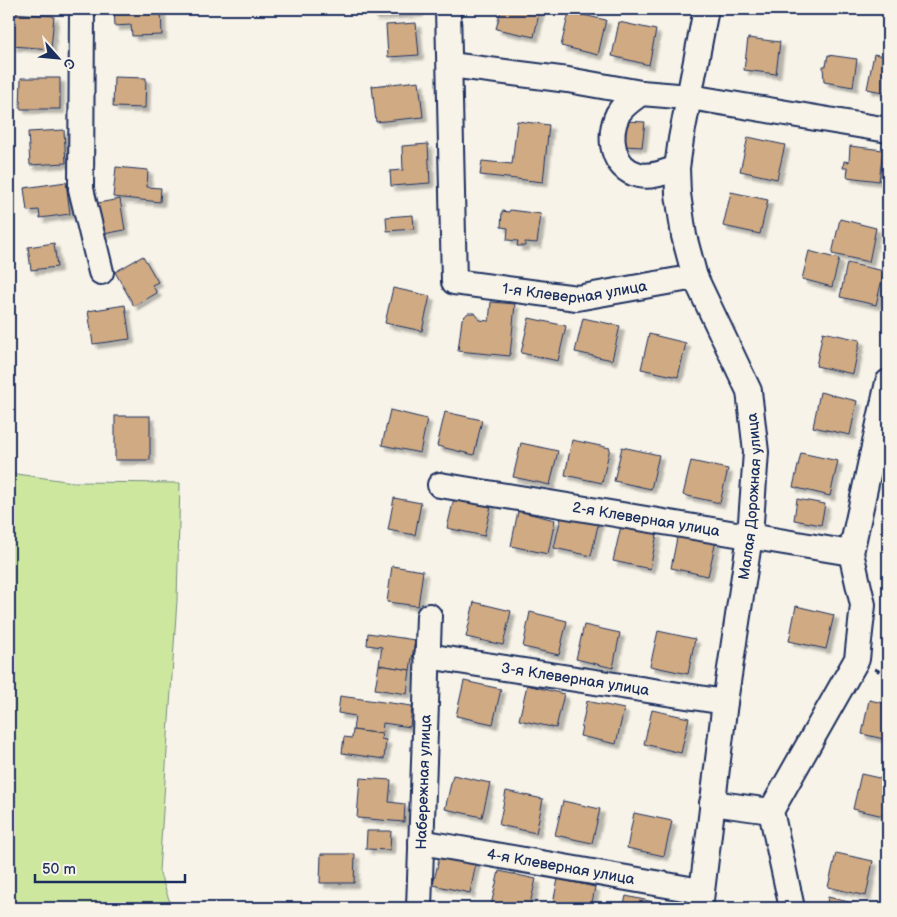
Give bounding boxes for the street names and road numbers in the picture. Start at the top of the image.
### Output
street label: 1-я Клеверная улица [501,276,649,307]
street label: Малая Дорожная улица [734,412,766,581]
street label: 2-я Клеверная улица [571,498,722,541]
street label: 3-я Клеверная улица [500,658,651,700]
street label: Набережная улица [412,714,435,850]
street label: 4-я Клеверная улица [486,844,636,889]

